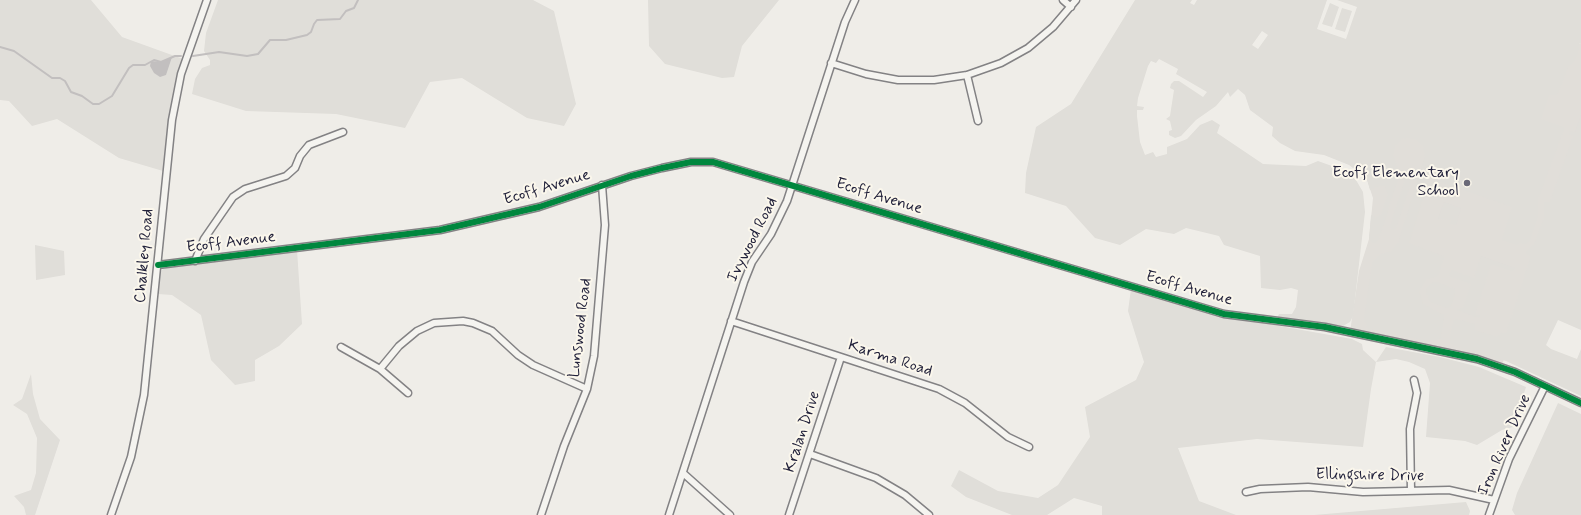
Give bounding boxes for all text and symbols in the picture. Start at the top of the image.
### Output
place label: Ecoff Elementary School [1332,164,1459,202]
street label: Ecoff Avenue [501,166,593,210]
street label: Ecoff Avenue [833,175,925,219]
marker: Ecoff Elementary School [1462,178,1472,188]
street label: Ivywood Road [723,194,783,286]
street label: Chalkley Road [131,208,159,304]
street label: Ecoff Avenue [185,228,277,258]
street label: Ecoff Avenue [1143,267,1235,311]
street label: Lunswood Road [565,277,597,379]
street label: Karma Road [845,336,935,382]
street label: Kralan Drive [781,389,825,475]
street label: Iron River Drive [1474,392,1536,498]
street label: Ellingshire Drive [1316,465,1424,487]

